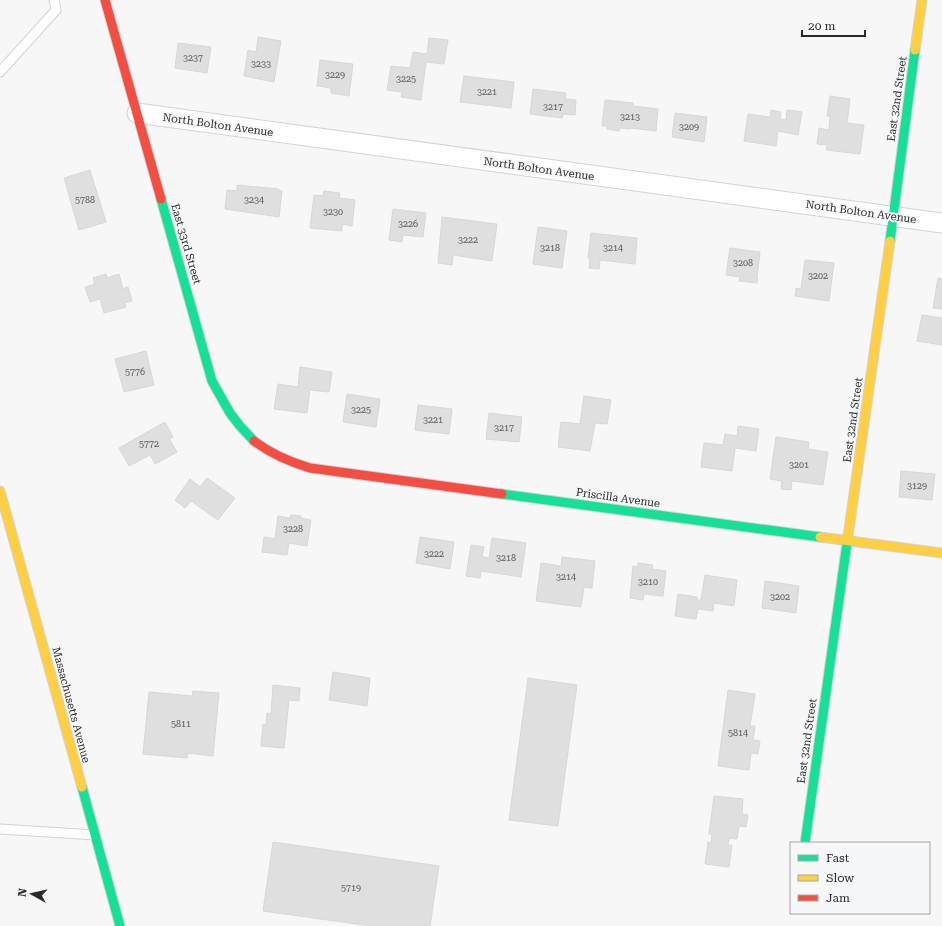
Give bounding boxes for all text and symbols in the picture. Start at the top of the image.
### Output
scale bar [802,12,865,38]
text: 20 m [808,19,835,33]
house number: 3237 [183,53,203,63]
street label: East 32nd Street [885,56,909,142]
house number: 3233 [251,59,271,69]
house number: 3229 [325,70,345,80]
house number: 3225 [396,74,416,84]
house number: 3221 [477,87,497,97]
house number: 3217 [543,102,563,112]
street label: North Bolton Avenue [162,111,274,139]
house number: 3213 [620,112,640,122]
house number: 3209 [679,122,699,132]
street label: North Bolton Avenue [483,155,595,183]
house number: 5788 [75,195,95,205]
house number: 3234 [244,195,264,205]
street label: North Bolton Avenue [805,198,917,226]
street label: East 33rd Street [168,202,204,286]
house number: 3230 [323,207,343,217]
house number: 3226 [398,219,418,229]
house number: 3222 [458,235,478,245]
house number: 3218 [540,243,560,253]
house number: 3214 [603,243,623,253]
house number: 3208 [733,258,753,268]
house number: 3202 [808,271,828,281]
house number: 5776 [125,367,145,377]
street label: East 32nd Street [841,377,865,463]
house number: 3225 [351,405,371,415]
house number: 3221 [423,415,443,425]
house number: 3217 [494,423,514,433]
house number: 5772 [139,439,159,449]
house number: 3201 [789,460,809,470]
house number: 3129 [907,481,927,491]
street label: Priscilla Avenue [575,486,661,510]
house number: 3228 [283,524,303,534]
house number: 3222 [424,549,444,559]
house number: 3218 [496,553,516,563]
house number: 3214 [556,572,576,582]
house number: 3210 [638,577,658,587]
house number: 3202 [770,592,790,602]
street label: Massachusetts Avenue [49,646,93,764]
street label: East 32nd Street [795,698,819,784]
house number: 5811 [171,719,191,729]
house number: 5814 [728,728,748,738]
legend [790,842,930,914]
text: Fast [826,851,850,865]
text: Slow [826,871,854,885]
north arrow [12,874,52,914]
house number: 5719 [341,883,361,893]
text: N [16,887,30,898]
text: Jam [826,891,850,905]

